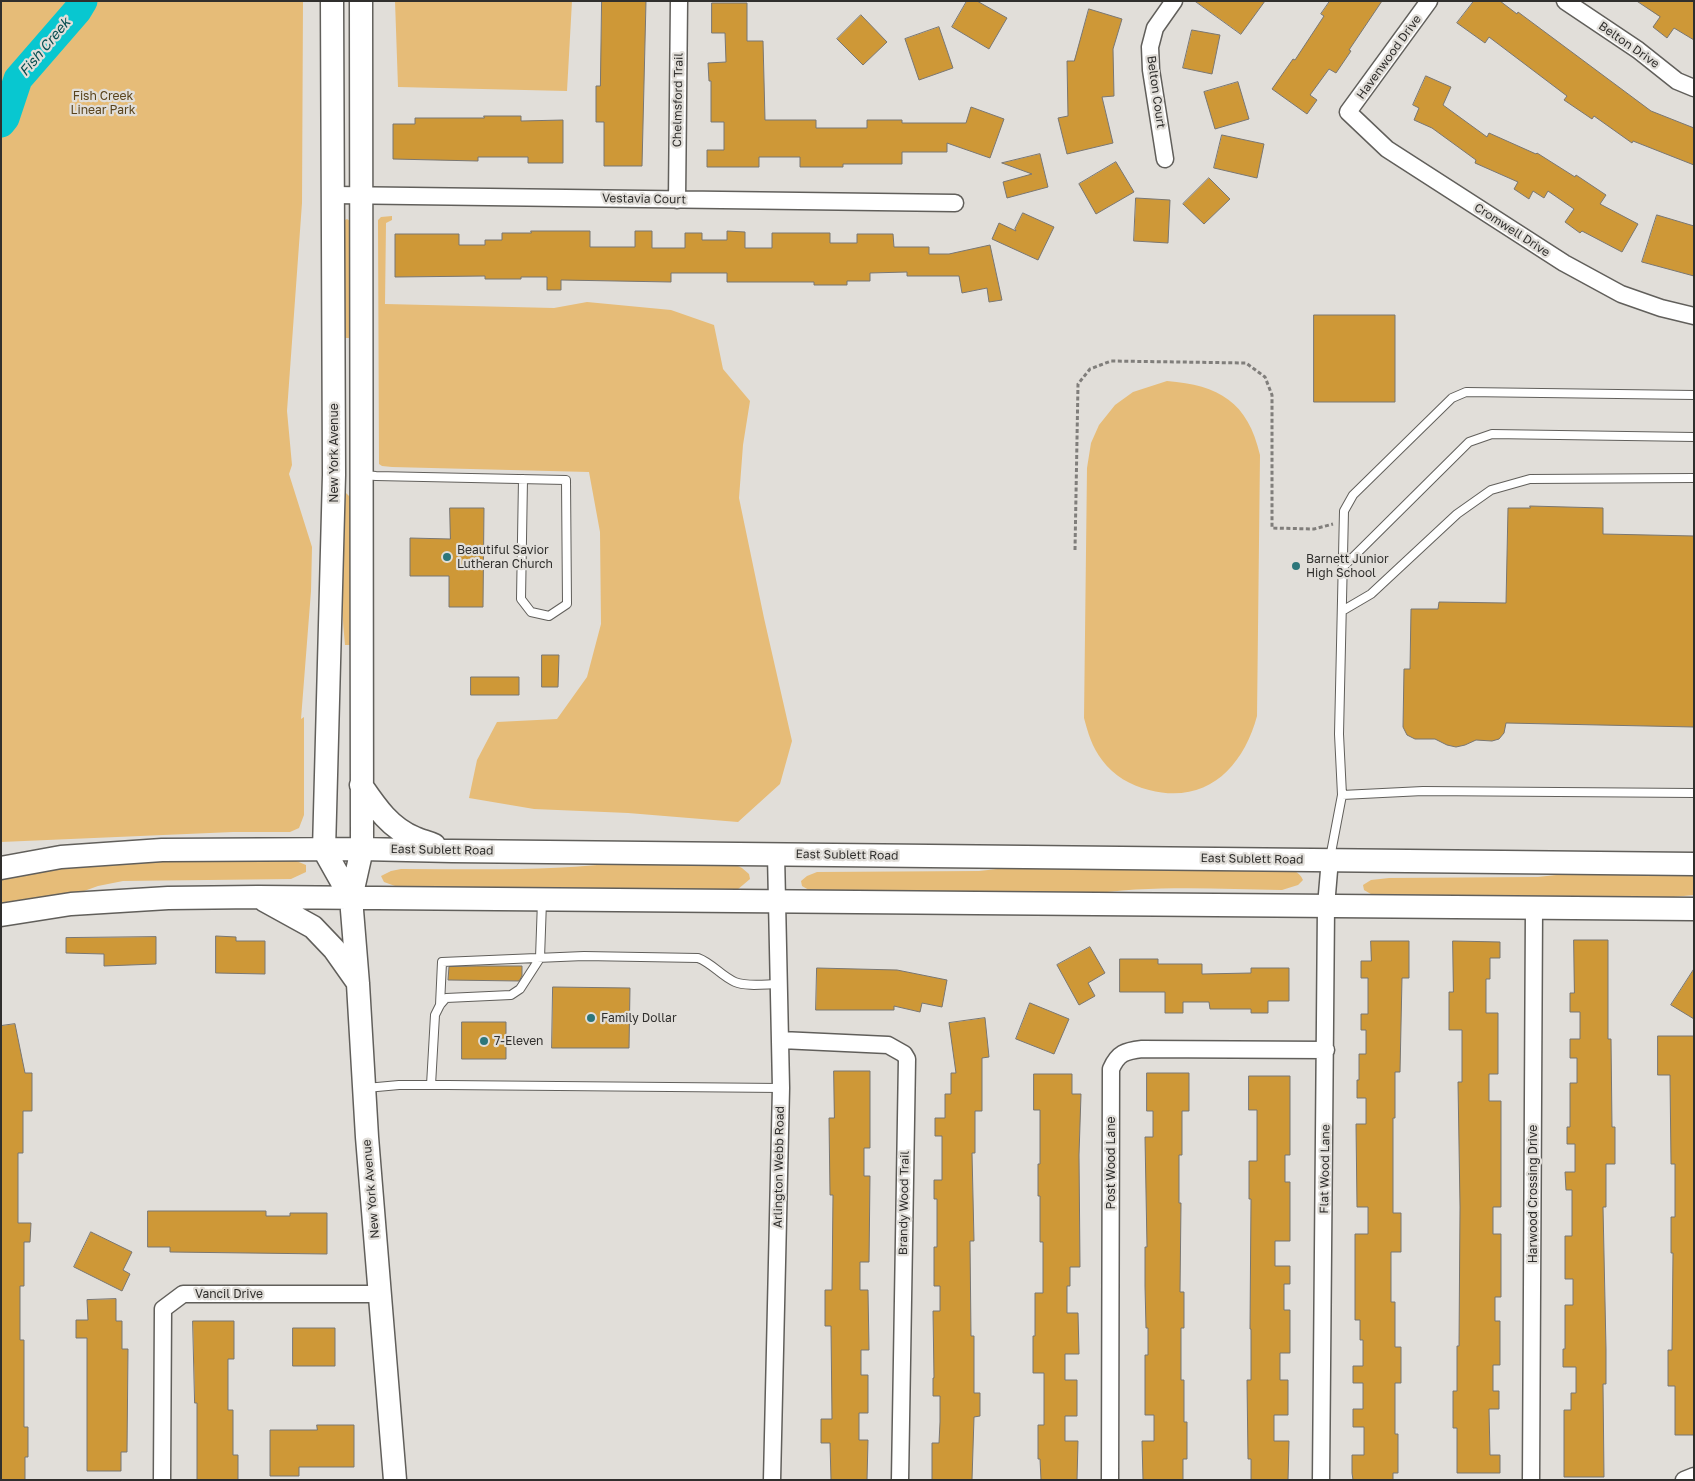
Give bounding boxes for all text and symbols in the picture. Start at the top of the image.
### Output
street label: Havenwood Drive [1354,12,1424,102]
water label: Fish Creek [16,15,74,79]
street label: Belton Drive [1596,19,1662,71]
street label: Chelmsford Trail [670,53,686,147]
street label: Belton Court [1144,55,1168,129]
park label: Fish Creek Linear Park [71,89,135,117]
street label: Vestavia Court [602,191,686,207]
street label: Cromwell Drive [1471,200,1553,260]
street label: New York Avenue [327,403,341,503]
place label: Beautiful Savior Lutheran Church [457,543,553,571]
marker: Beautiful Savior Lutheran Church [441,551,453,563]
place label: Barnett Junior High School [1306,552,1389,580]
marker: Barnett Junior High School [1290,560,1302,572]
street label: East Sublett Road [390,842,494,858]
street label: East Sublett Road [795,847,899,863]
street label: East Sublett Road [1200,851,1304,867]
place label: Family Dollar [601,1011,677,1025]
marker: Family Dollar [585,1012,597,1024]
place label: 7-Eleven [494,1034,543,1048]
marker: 7-Eleven [478,1035,490,1047]
street label: Arlington Webb Road [771,1106,787,1228]
street label: Post Wood Lane [1104,1117,1118,1209]
street label: Flat Wood Lane [1317,1124,1333,1214]
street label: Harwood Crossing Drive [1526,1125,1540,1263]
street label: New York Avenue [359,1139,383,1239]
street label: Brandy Wood Trail [896,1151,912,1255]
street label: Vancil Drive [195,1287,263,1301]

